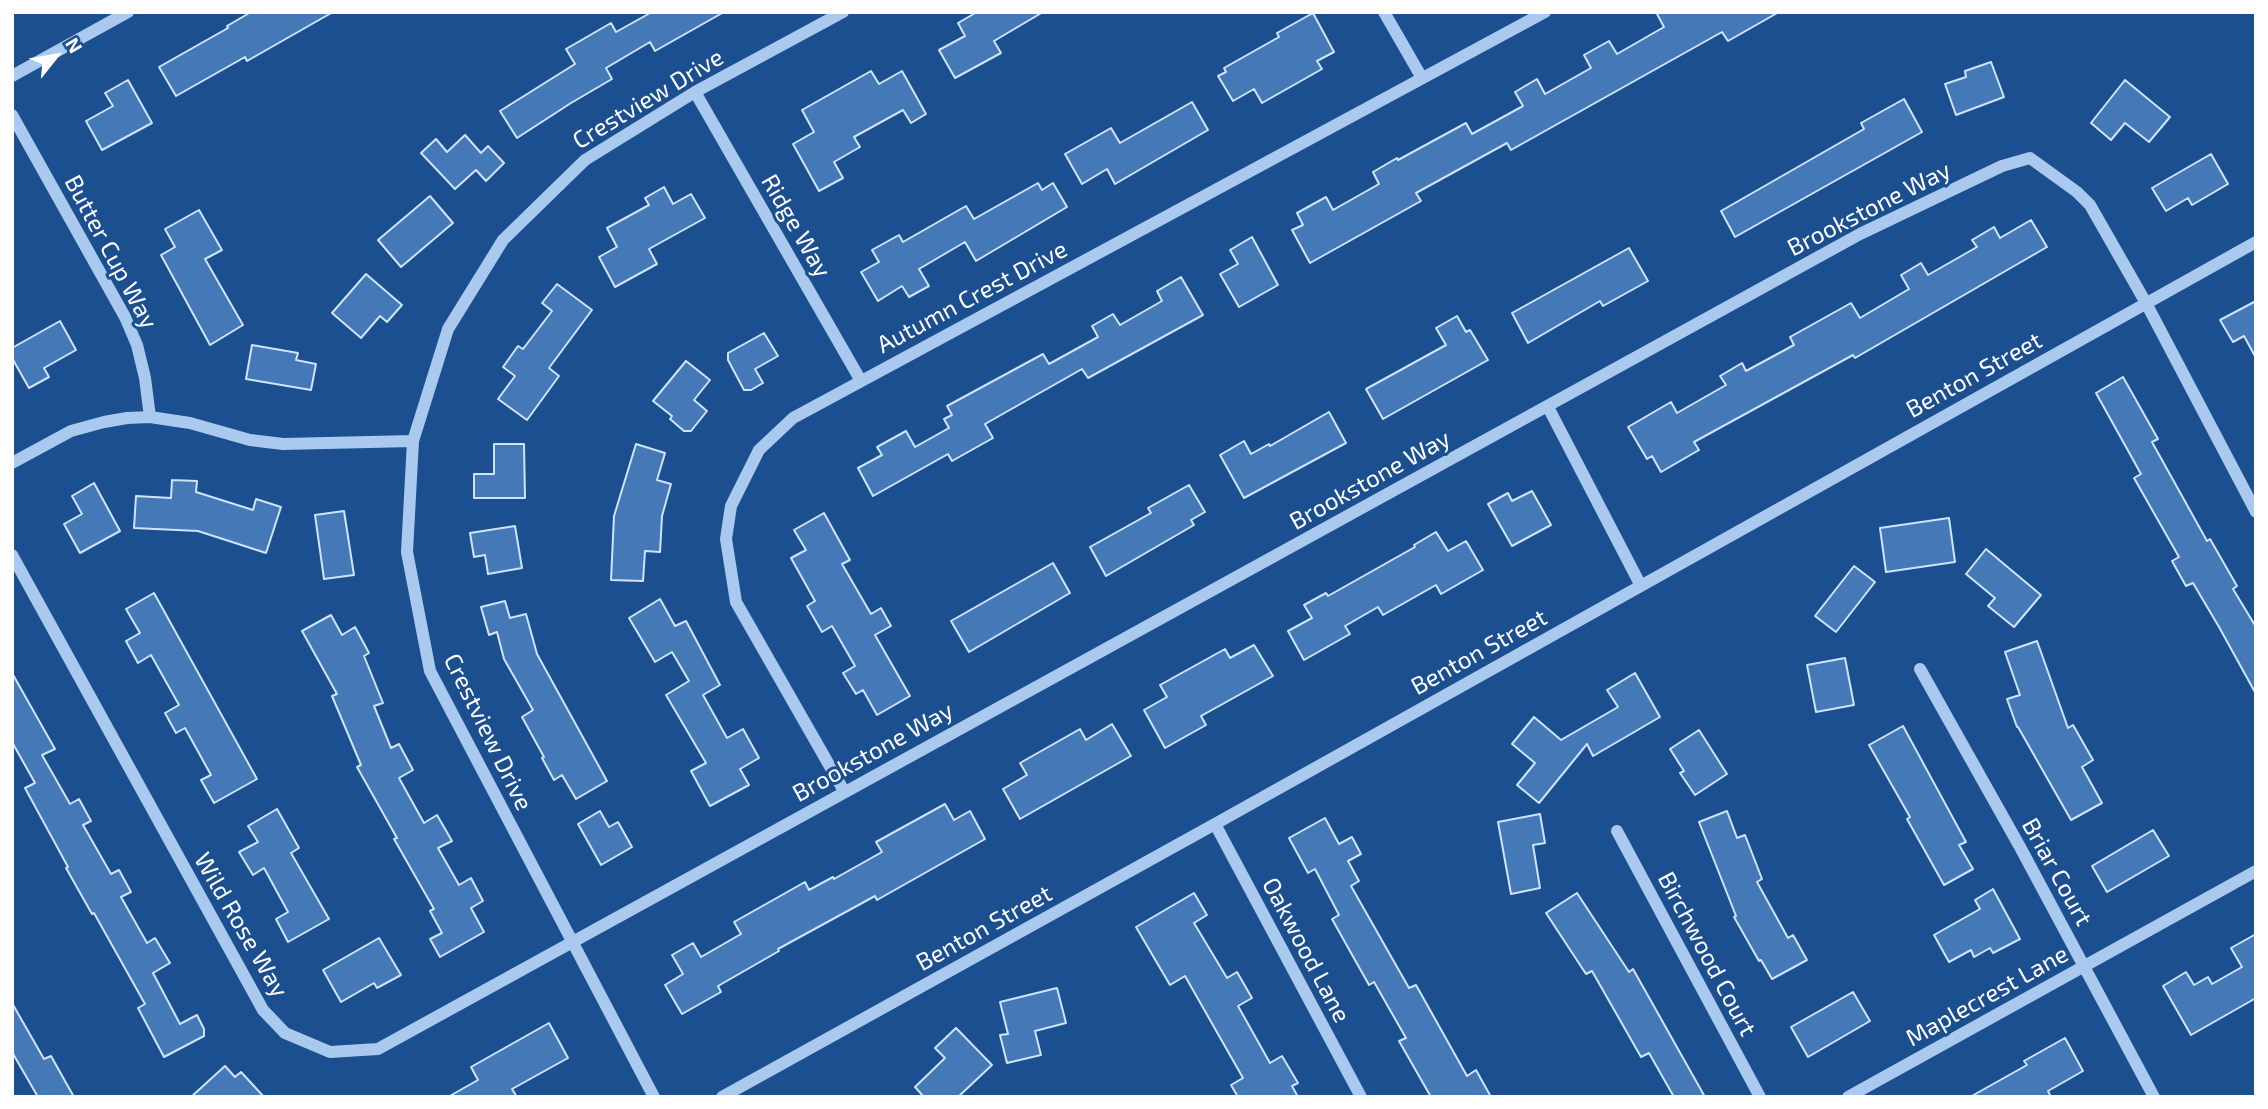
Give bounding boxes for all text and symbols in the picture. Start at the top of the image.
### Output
north arrow [21,21,91,91]
text: N [61,33,88,57]
street label: Crestview Drive [567,43,729,155]
street label: Brookstone Way [1783,156,1955,262]
street label: Ridge Way [755,169,837,283]
street label: Butter Cup Way [58,170,164,334]
street label: Autumn Crest Drive [872,235,1072,359]
street label: Benton Street [1901,326,2047,424]
street label: Brookstone Way [1285,424,1455,536]
street label: Benton Street [1406,603,1552,701]
street label: Crestview Drive [438,649,538,815]
street label: Brookstone Way [788,696,958,808]
street label: Briar Court [2016,813,2098,931]
street label: Wild Rose Way [188,848,294,1002]
street label: Birchwood Court [1652,867,1762,1041]
street label: Oakwood Lane [1256,873,1356,1027]
street label: Benton Street [911,879,1057,977]
street label: Maplecrest Lane [1901,939,2073,1053]

